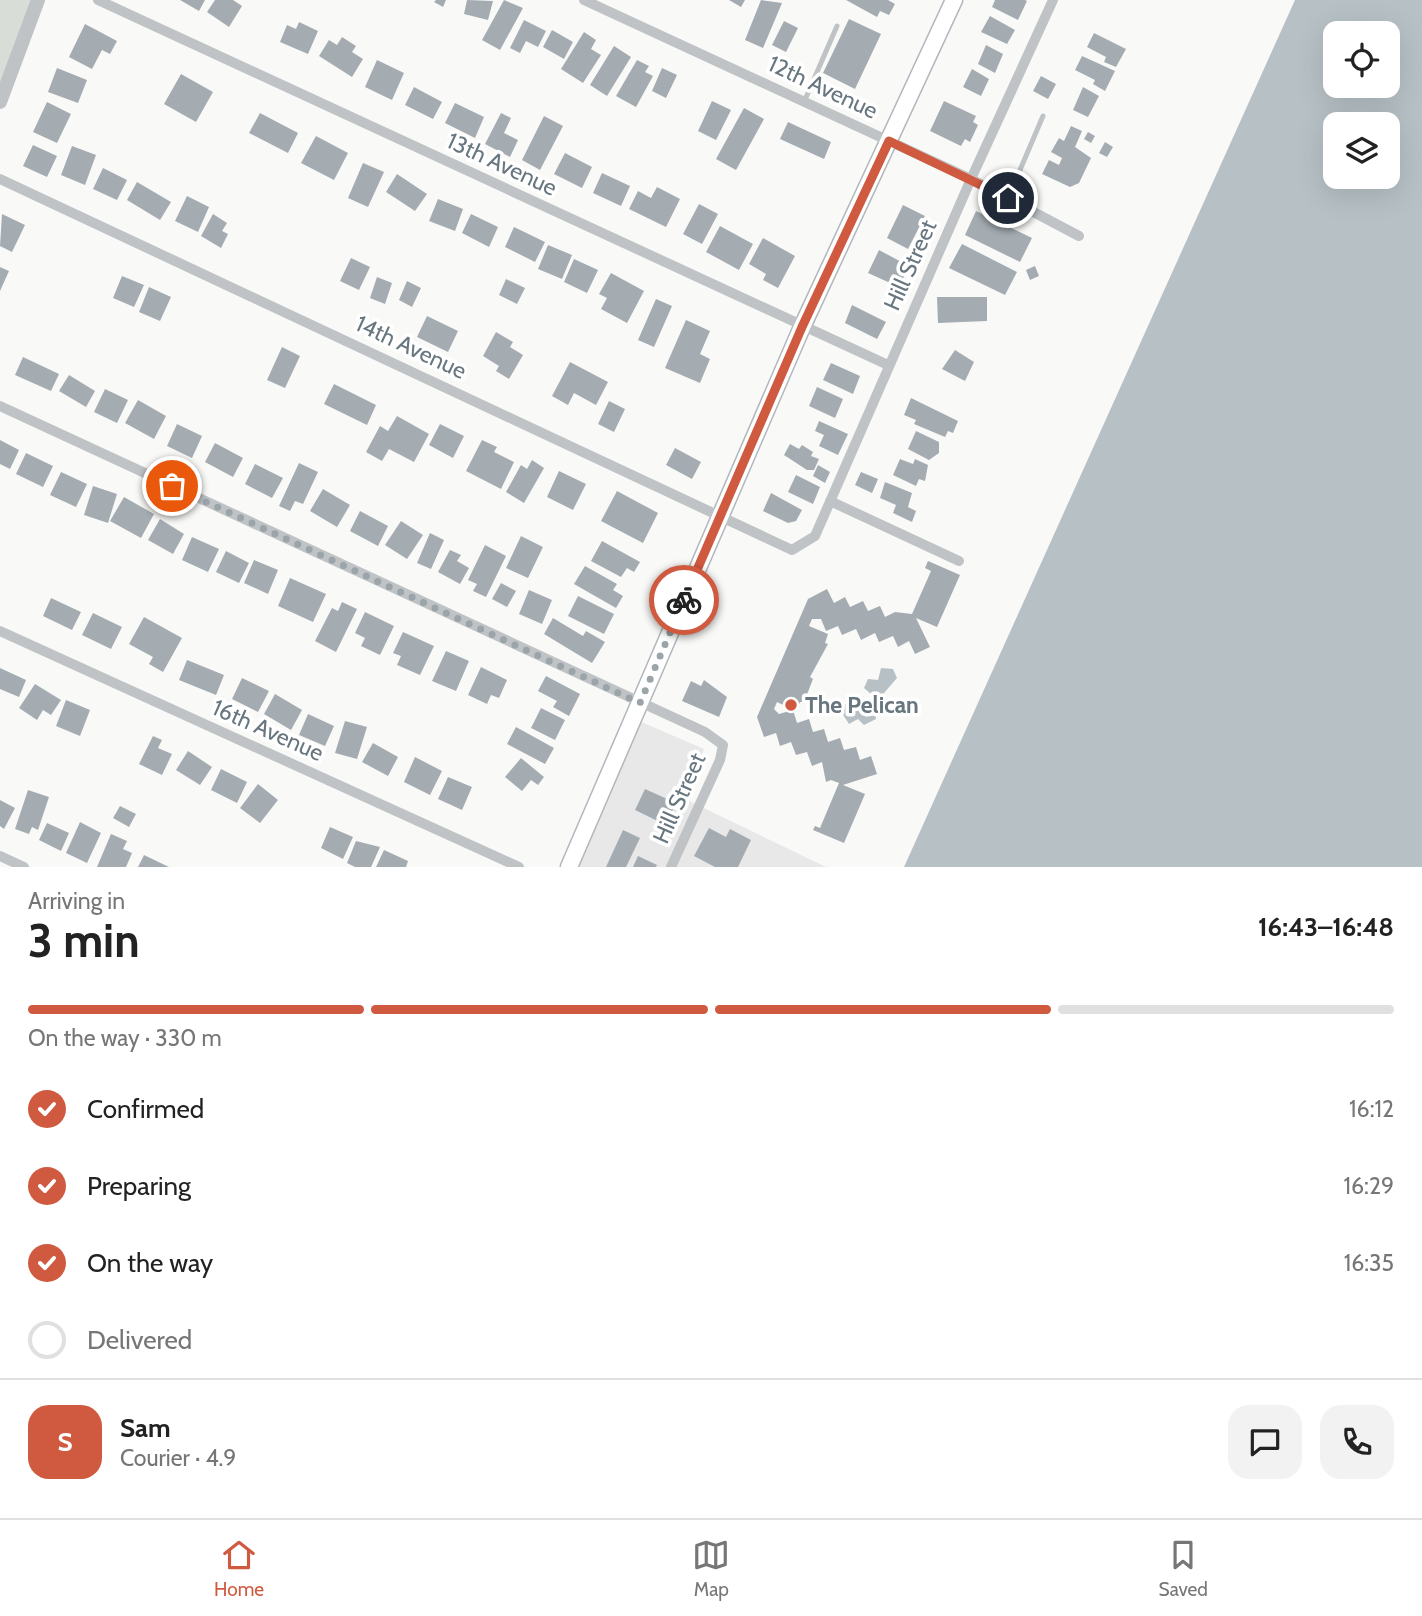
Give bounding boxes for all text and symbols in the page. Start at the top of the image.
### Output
map controls [1323,21,1400,189]
button: locate [1323,21,1400,98]
street label: 12th Avenue [764,49,883,125]
button: layers [1323,112,1400,189]
street label: 13th Avenue [442,126,562,202]
pin [978,168,1038,228]
icon: home [989,179,1027,217]
street label: Hill Street [878,215,942,315]
street label: 14th Avenue [351,309,471,385]
pin [142,456,202,516]
icon: bag [153,467,191,505]
courier [649,565,719,635]
icon: bike [665,581,703,619]
place label: The Pelican [805,691,919,719]
street label: 16th Avenue [208,693,328,767]
marker: The Pelican [783,697,799,713]
street label: Hill Street [647,748,711,848]
text: Arriving in [28,887,125,915]
text: 16:43–16:48 [1258,911,1394,943]
text: 3 min [28,913,140,969]
text: On the way · 330 m [28,1024,222,1052]
icon: check [28,1090,66,1128]
text: Confirmed [87,1093,204,1125]
text: 16:12 [1349,1095,1394,1123]
icon: check [28,1167,66,1205]
text: Preparing [87,1170,191,1202]
text: 16:29 [1344,1172,1394,1200]
icon: check [28,1244,66,1282]
text: On the way [87,1247,213,1279]
text: 16:35 [1344,1249,1394,1277]
text: Delivered [87,1324,192,1356]
button: chat [1228,1405,1302,1479]
button: phone [1320,1405,1394,1479]
text: Sam [120,1412,171,1444]
text: S [57,1426,73,1458]
text: Courier · 4.9 [120,1444,236,1472]
tab: Home [214,1536,264,1601]
tab: Map [692,1536,730,1601]
tab: Saved [1159,1536,1208,1601]

